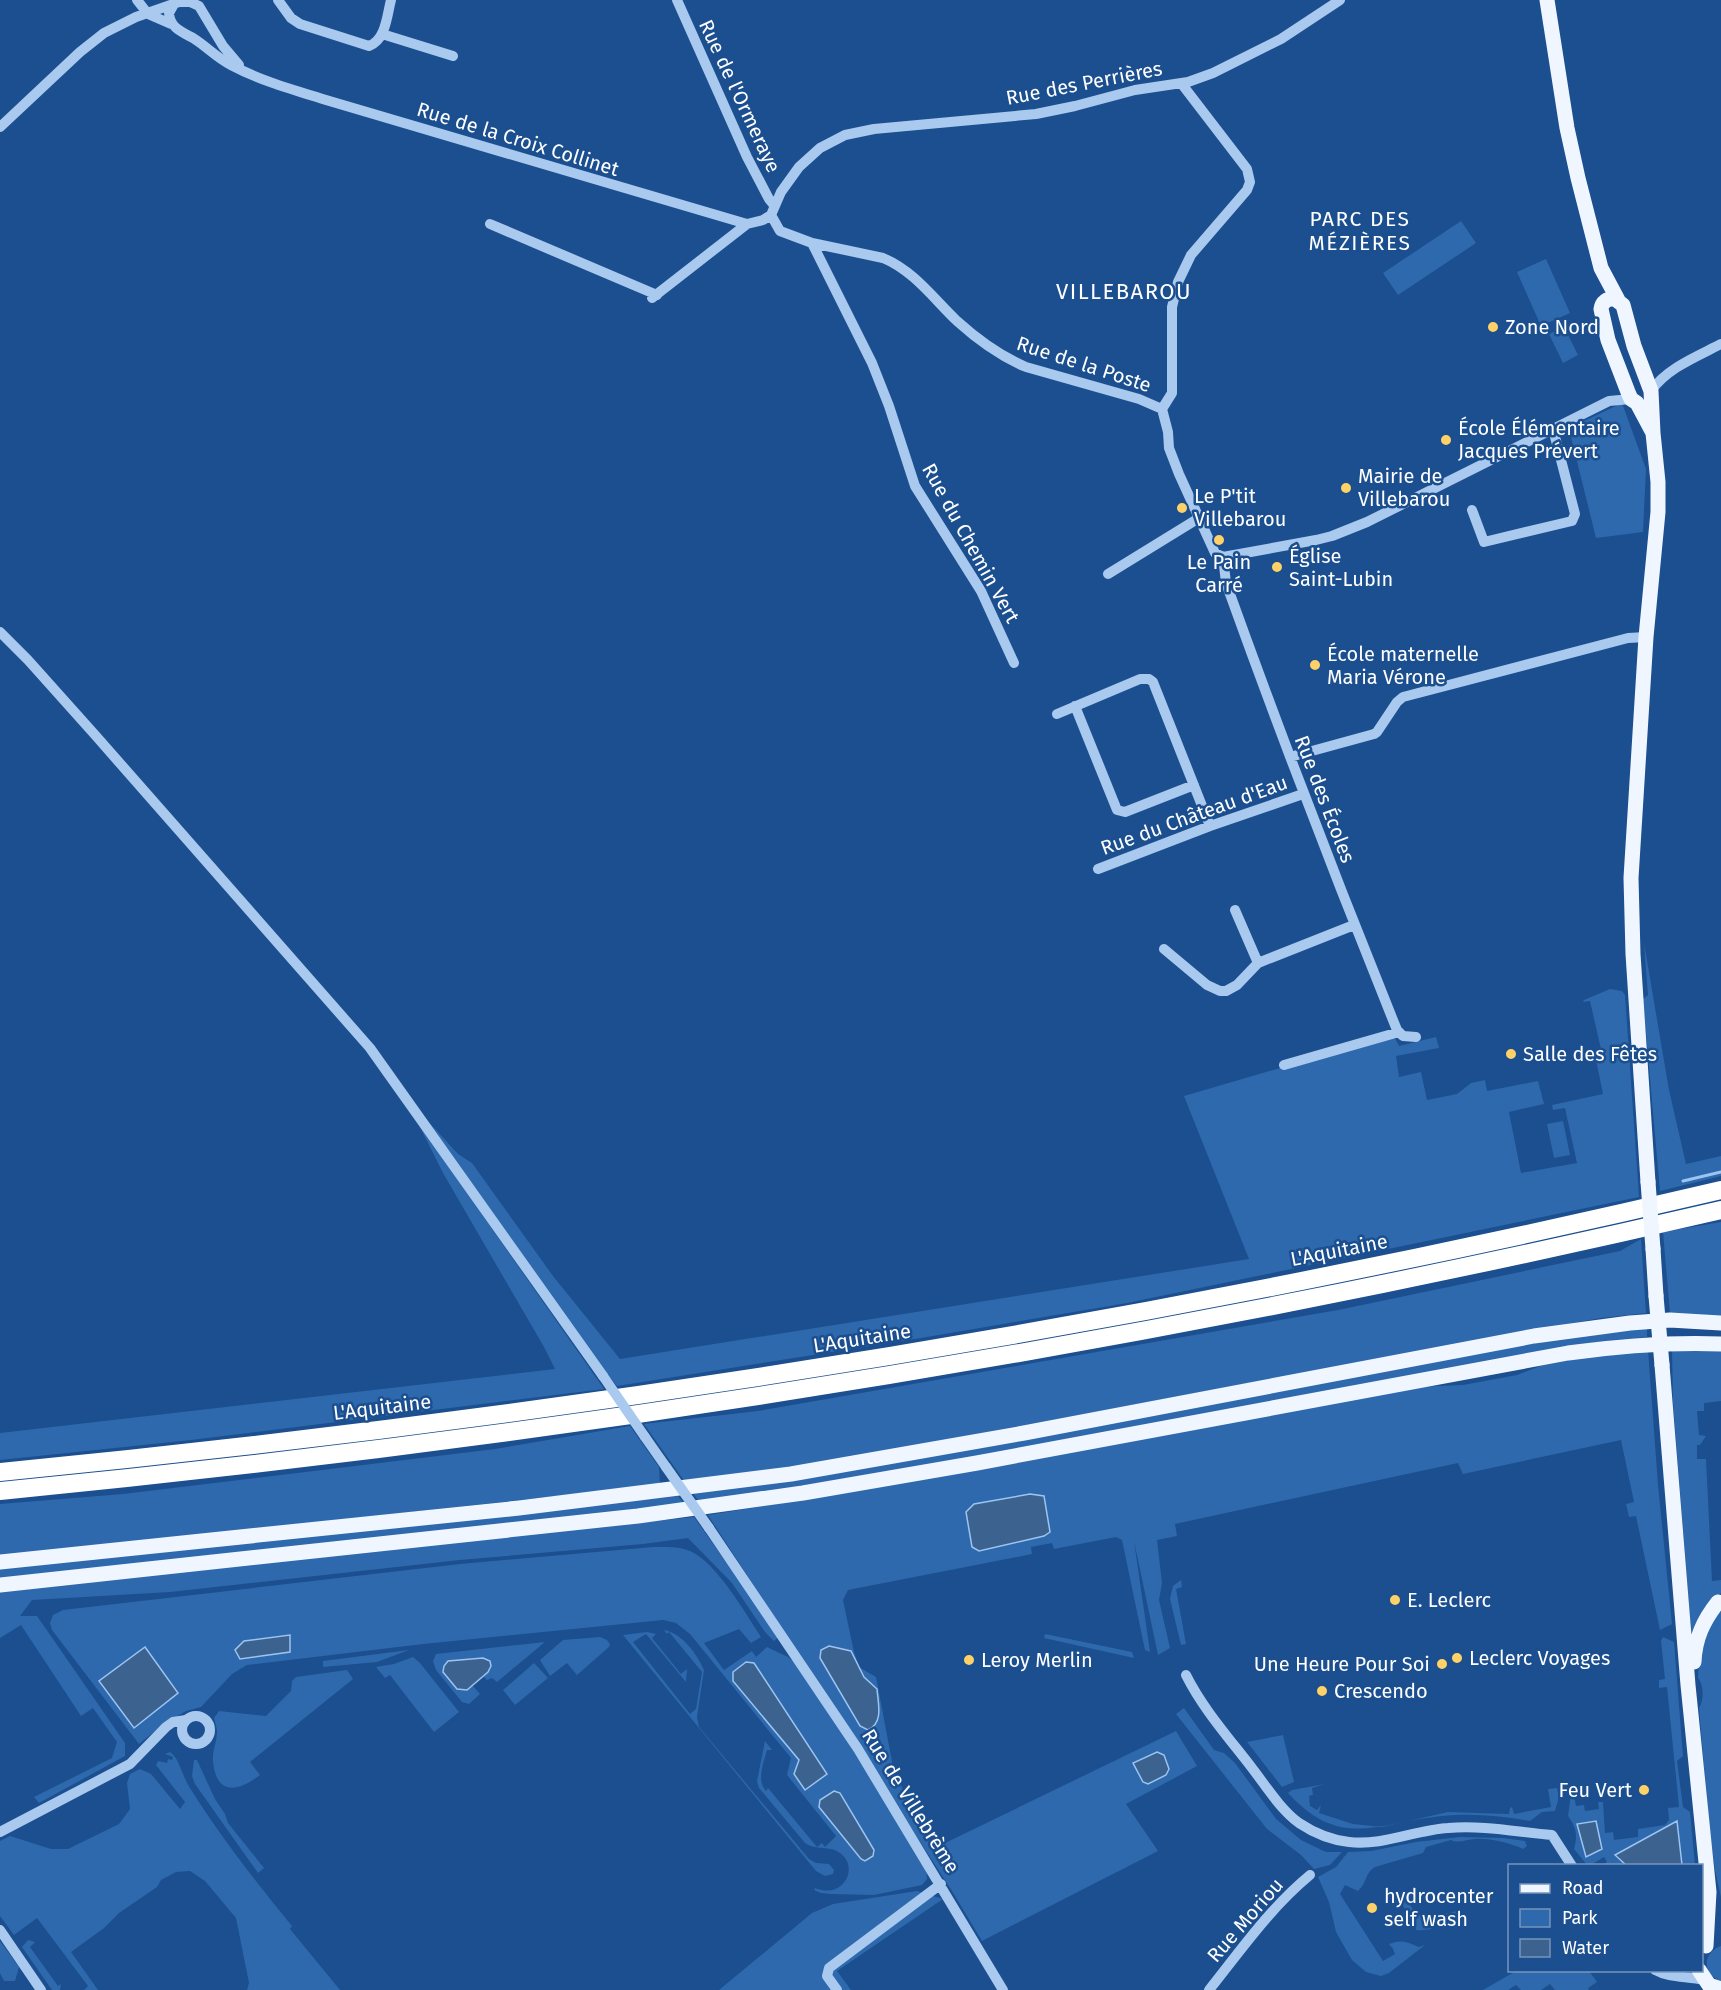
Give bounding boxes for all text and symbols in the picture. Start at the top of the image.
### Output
street label: Rue de l'Ormeraye [694,16,786,176]
street label: Rue des Perrières [1004,56,1164,110]
street label: Rue de la Croix Collinet [414,97,623,181]
district label: PARC DES MÉZIÈRES [1309,206,1411,256]
district label: VILLEBAROU [1056,278,1192,305]
place label: Zone Nord [1505,315,1599,339]
marker: Zone Nord [1486,320,1500,334]
street label: Rue de la Poste [1014,331,1154,397]
place label: École Élémentaire Jacques Prévert [1458,416,1620,463]
marker: École Élémentaire Jacques Prévert [1439,433,1453,447]
street label: Rue du Chemin Vert [917,459,1025,628]
place label: Mairie de Villebarou [1358,464,1450,511]
marker: Mairie de Villebarou [1339,481,1353,495]
place label: Le P'tit Villebarou [1194,484,1286,531]
marker: Le P'tit Villebarou [1175,501,1189,515]
marker: Le Pain Carré [1212,533,1226,547]
place label: Église Saint-Lubin [1289,544,1393,591]
place label: Le Pain Carré [1187,550,1251,597]
marker: Église Saint-Lubin [1270,560,1284,574]
place label: École maternelle Maria Vérone [1327,642,1479,689]
marker: École maternelle Maria Vérone [1308,658,1322,672]
street label: Rue des Écoles [1290,732,1360,866]
street label: Rue du Château d'Eau [1097,770,1291,860]
place label: Salle des Fêtes [1523,1042,1657,1066]
marker: Salle des Fêtes [1504,1047,1518,1061]
street label: L'Aquitaine [1288,1229,1390,1271]
street label: L'Aquitaine [811,1318,913,1358]
street label: L'Aquitaine [332,1389,432,1425]
place label: E. Leclerc [1407,1588,1491,1612]
marker: E. Leclerc [1388,1593,1402,1607]
place label: Leclerc Voyages [1469,1646,1610,1670]
place label: Leroy Merlin [981,1648,1093,1672]
marker: Leclerc Voyages [1450,1651,1464,1665]
place label: Une Heure Pour Soi [1254,1652,1430,1676]
marker: Leroy Merlin [962,1653,976,1667]
marker: Une Heure Pour Soi [1435,1657,1449,1671]
place label: Crescendo [1334,1679,1428,1703]
marker: Crescendo [1315,1684,1329,1698]
street label: Rue de Villebrème [857,1725,965,1877]
place label: Feu Vert [1559,1778,1633,1802]
marker: Feu Vert [1637,1783,1651,1797]
legend [1508,1864,1703,1972]
street label: Rue Moriou [1202,1873,1288,1967]
text: Road [1562,1877,1604,1899]
place label: hydrocenter self wash [1384,1884,1494,1931]
marker: hydrocenter self wash [1365,1901,1379,1915]
text: Park [1562,1907,1598,1929]
text: Water [1562,1937,1609,1959]

